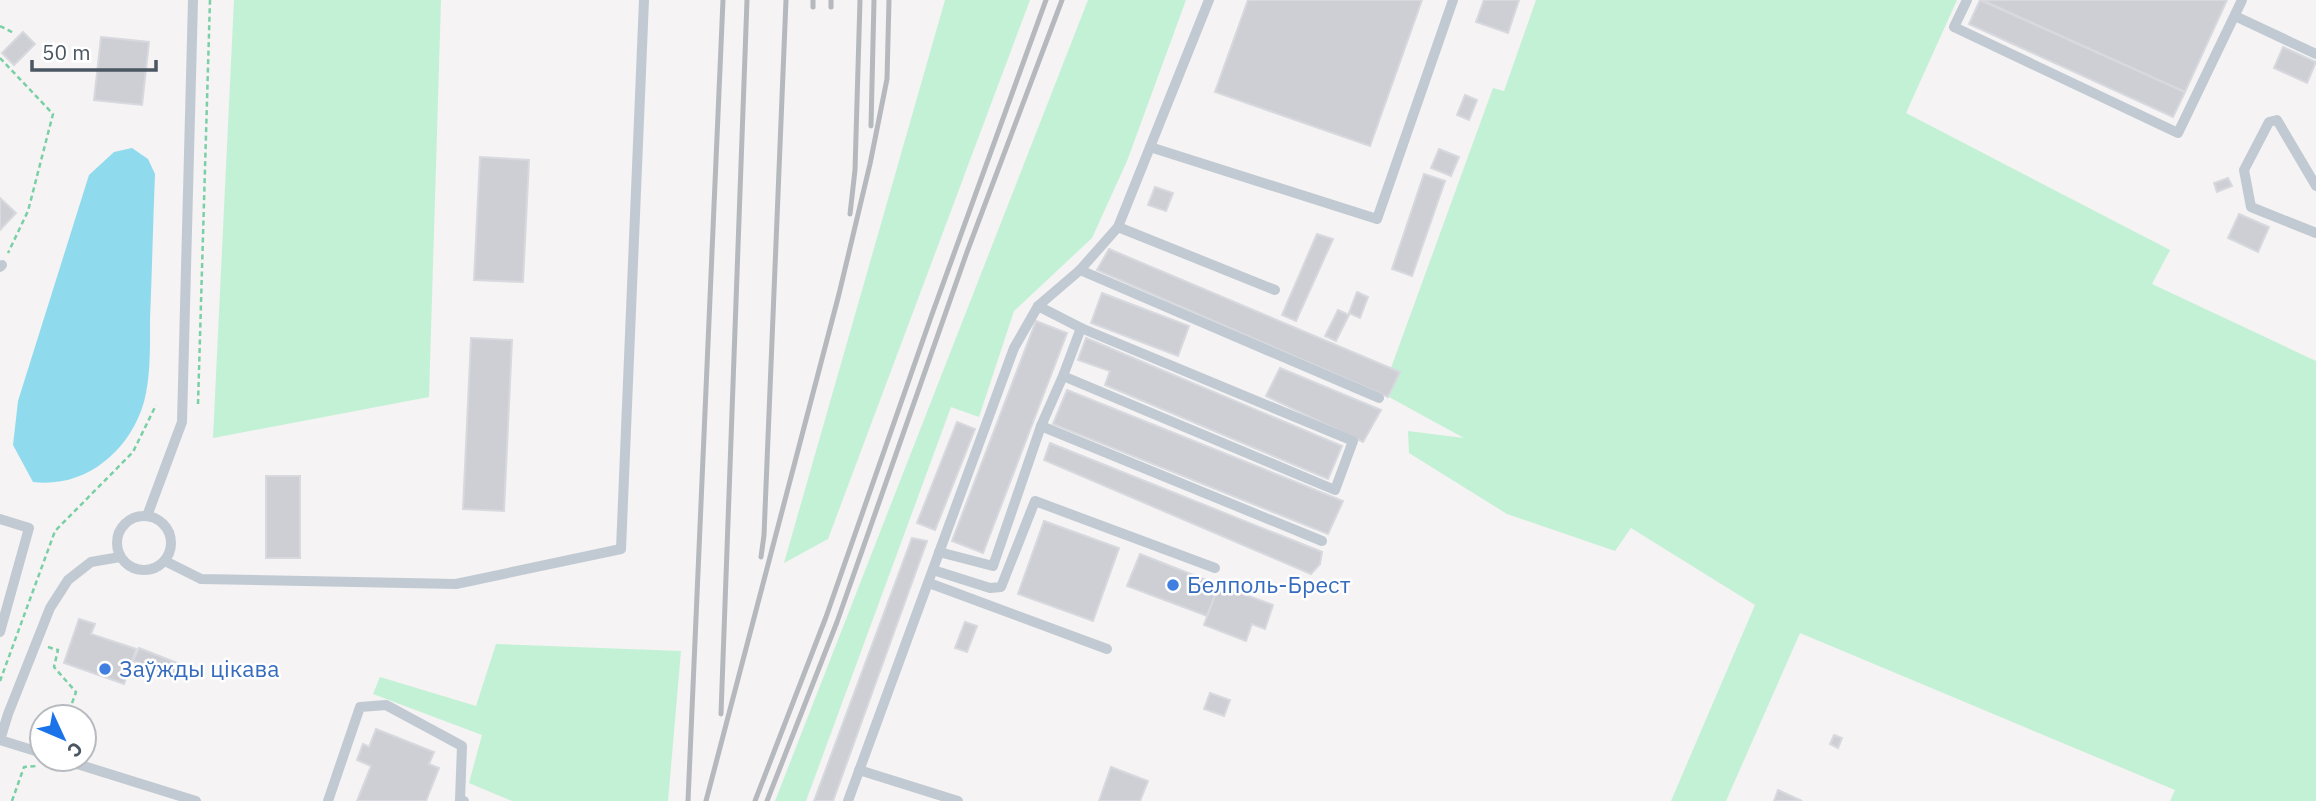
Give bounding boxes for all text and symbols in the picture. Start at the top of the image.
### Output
scale bar [32,28,156,72]
text: 50 m [42,38,91,66]
place label: Белполь-Брест [1187,569,1351,599]
marker: Белполь-Брест [1165,577,1181,593]
place label: Заўжды цікава [119,653,279,683]
marker: Заўжды цікава [97,661,113,677]
north arrow [28,703,98,773]
text: С [62,737,88,763]

